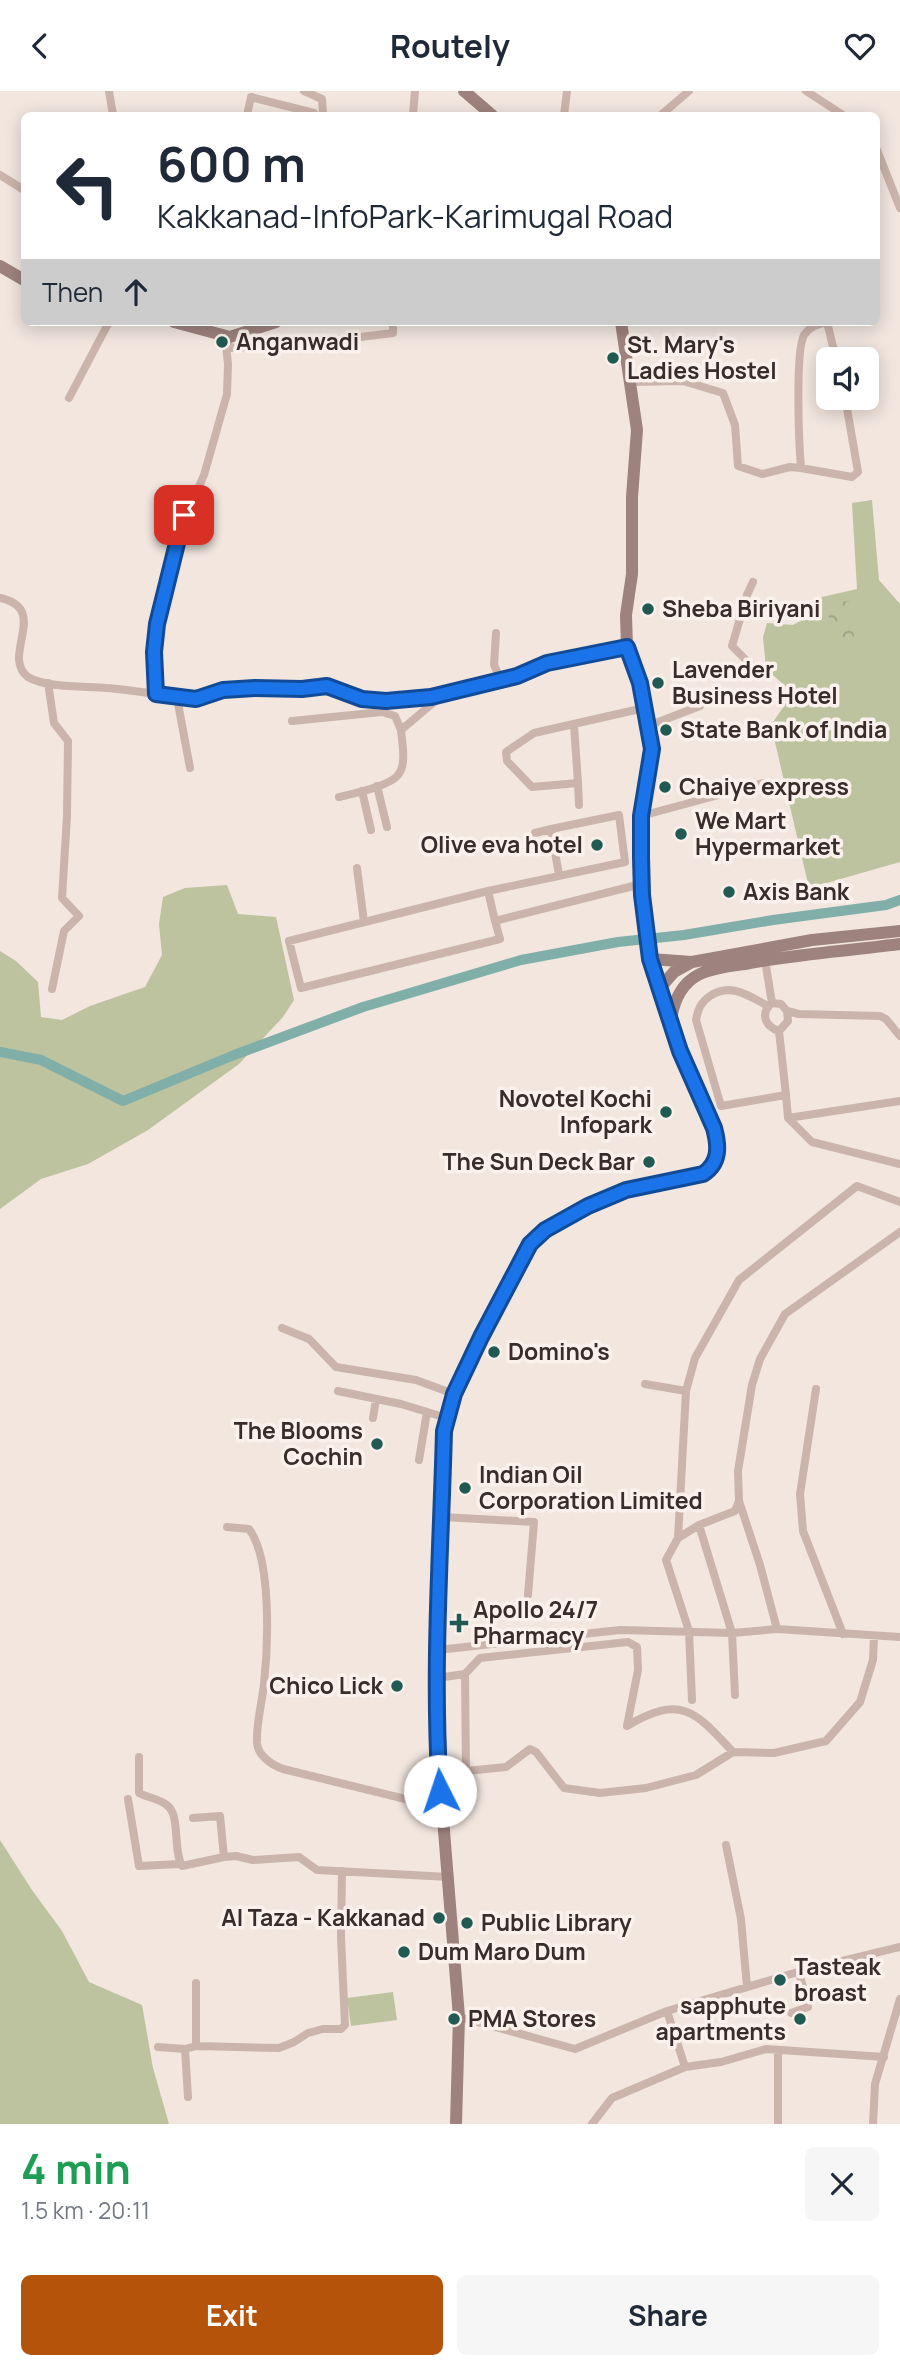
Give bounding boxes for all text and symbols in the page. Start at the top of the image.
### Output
text: Routely [390,24,510,68]
icon: back [21,27,59,65]
icon: heart [841,27,879,65]
text: 600 m [157,130,306,197]
icon: left [42,140,133,231]
text: Kakkanad-InfoPark-Karimugal Road [157,194,673,238]
icon: ahead [117,273,155,311]
text: Then [42,274,103,310]
place label: Anganwadi [236,325,359,357]
place label: St. Mary's Ladies Hostel [627,328,777,386]
marker: Anganwadi [214,334,230,350]
map controls [816,347,879,410]
button: sound [816,347,879,410]
marker: St. Mary's Ladies Hostel [605,350,621,366]
pin [154,485,214,545]
icon: arrive [165,496,203,534]
place label: Sheba Biriyani [662,592,820,624]
marker: Sheba Biriyani [640,601,656,617]
place label: Lavender Business Hotel [672,653,838,711]
marker: Lavender Business Hotel [650,675,666,691]
place label: State Bank of India [680,713,887,745]
marker: State Bank of India [658,722,674,738]
place label: Chaiye express [679,770,849,802]
marker: Chaiye express [657,779,673,795]
place label: We Mart Hypermarket [695,804,841,862]
marker: We Mart Hypermarket [673,826,689,842]
place label: Olive eva hotel [421,828,583,860]
marker: Olive eva hotel [589,837,605,853]
place label: Axis Bank [743,875,850,907]
marker: Axis Bank [721,884,737,900]
place label: Novotel Kochi Infopark [499,1082,653,1140]
marker: Novotel Kochi Infopark [658,1104,674,1120]
place label: The Sun Deck Bar [443,1145,635,1177]
marker: The Sun Deck Bar [641,1154,657,1170]
place label: Domino's [508,1335,610,1367]
marker: Domino's [486,1344,502,1360]
place label: The Blooms Cochin [234,1414,363,1472]
marker: The Blooms Cochin [369,1436,385,1452]
place label: Indian Oil Corporation Limited [479,1458,703,1516]
marker: Indian Oil Corporation Limited [457,1480,473,1496]
place label: Apollo 24/7 Pharmacy [473,1593,598,1651]
marker: Apollo 24/7 Pharmacy [451,1615,467,1631]
place label: Chico Lick [269,1669,384,1701]
marker: Chico Lick [389,1678,405,1694]
position arrow [403,1754,477,1828]
place label: Al Taza - Kakkanad [221,1901,425,1933]
place label: Public Library [481,1906,632,1938]
marker: Al Taza - Kakkanad [431,1910,447,1926]
marker: Public Library [459,1915,475,1931]
place label: Dum Maro Dum [418,1935,586,1967]
marker: Dum Maro Dum [396,1944,412,1960]
place label: Tasteak broast [794,1950,881,2008]
marker: Tasteak broast [772,1972,788,1988]
place label: sapphute apartments [655,1989,786,2047]
place label: PMA Stores [468,2002,596,2034]
marker: PMA Stores [446,2011,462,2027]
marker: sapphute apartments [792,2011,808,2027]
text: 4 min [21,2139,131,2197]
button: close [805,2147,879,2221]
text: 1.5 km · 20:11 [21,2194,150,2226]
button: Exit [21,2275,443,2355]
button: Share [457,2275,879,2355]

